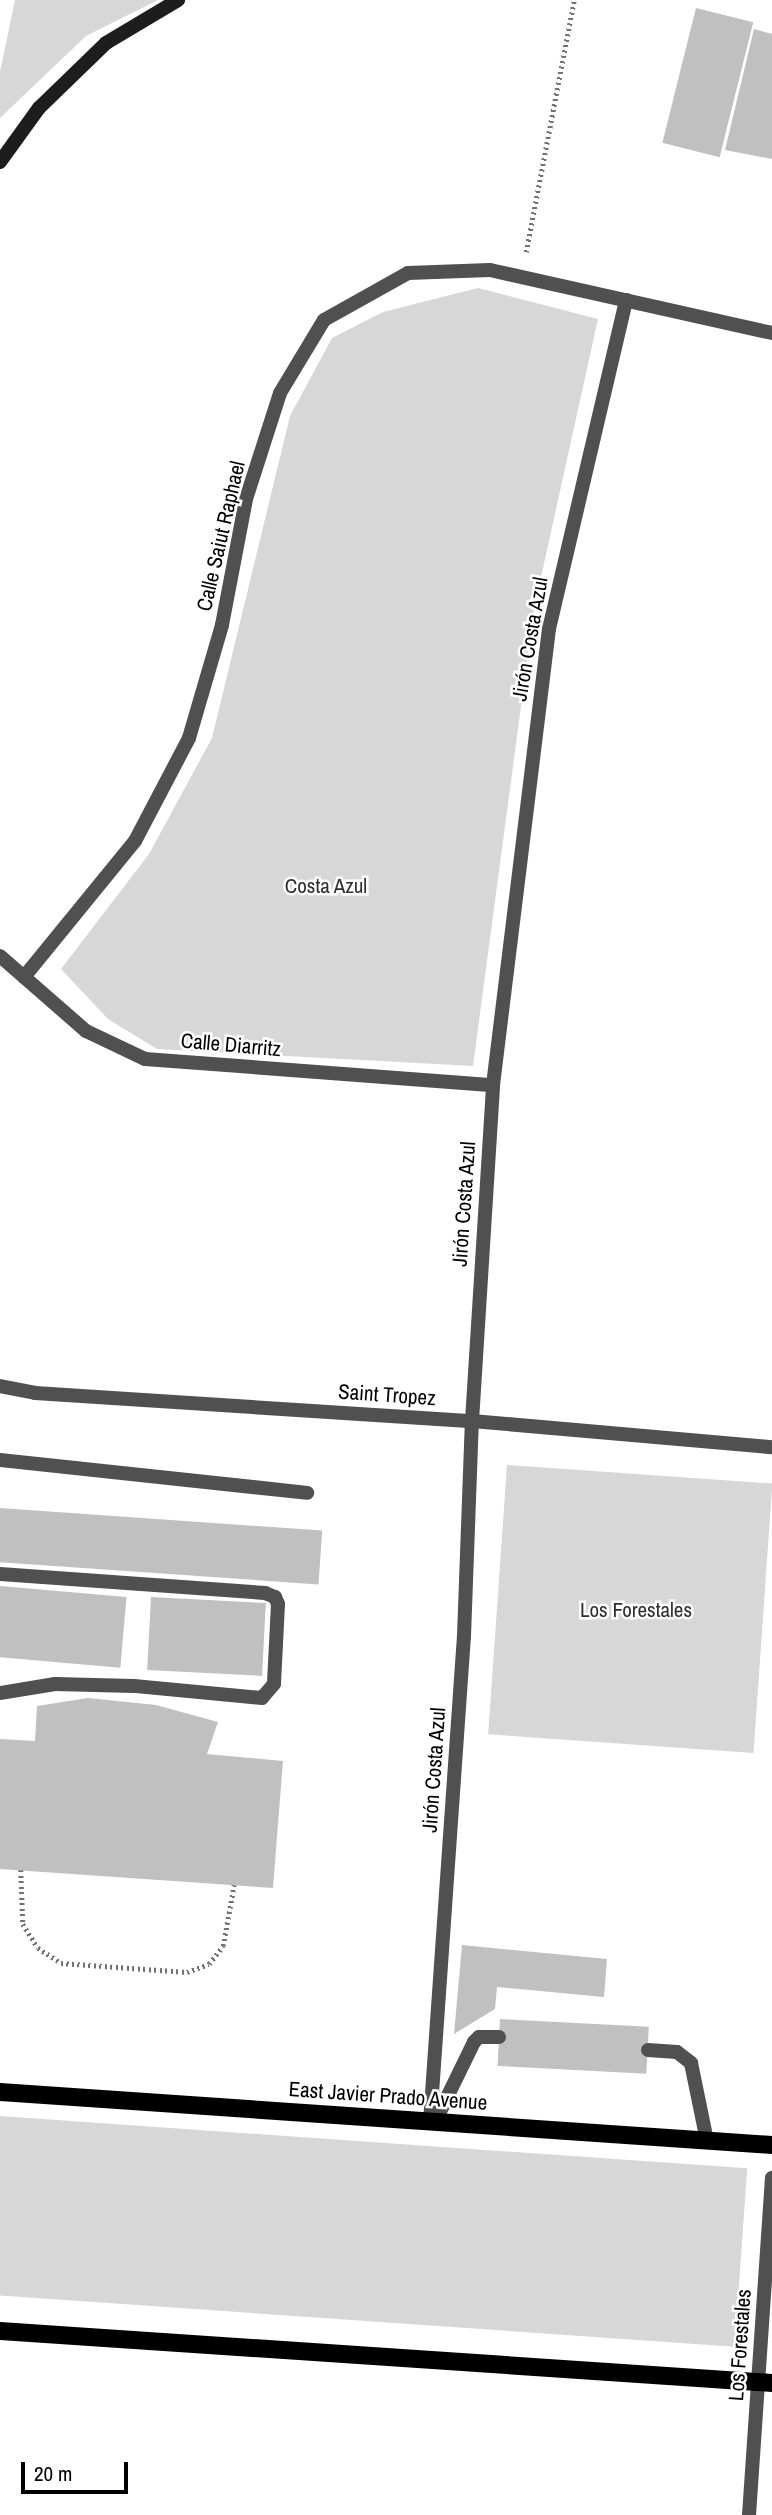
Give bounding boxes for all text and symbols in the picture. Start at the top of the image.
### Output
street label: Calle Saiut Raphael [191,459,251,613]
street label: Jirón Costa Azul [507,575,553,703]
park label: Costa Azul [284,873,368,899]
street label: Calle Diarritz [180,1028,282,1062]
street label: Jirón Costa Azul [447,1140,481,1268]
street label: Saint Tropez [337,1379,437,1411]
park label: Los Forestales [580,1597,692,1623]
street label: Jirón Costa Azul [417,1706,451,1834]
street label: East Javier Prado Avenue [287,2076,489,2116]
street label: Los Forestales [724,2288,756,2402]
scale bar [24,2448,131,2492]
text: 20 m [34,2459,72,2488]

